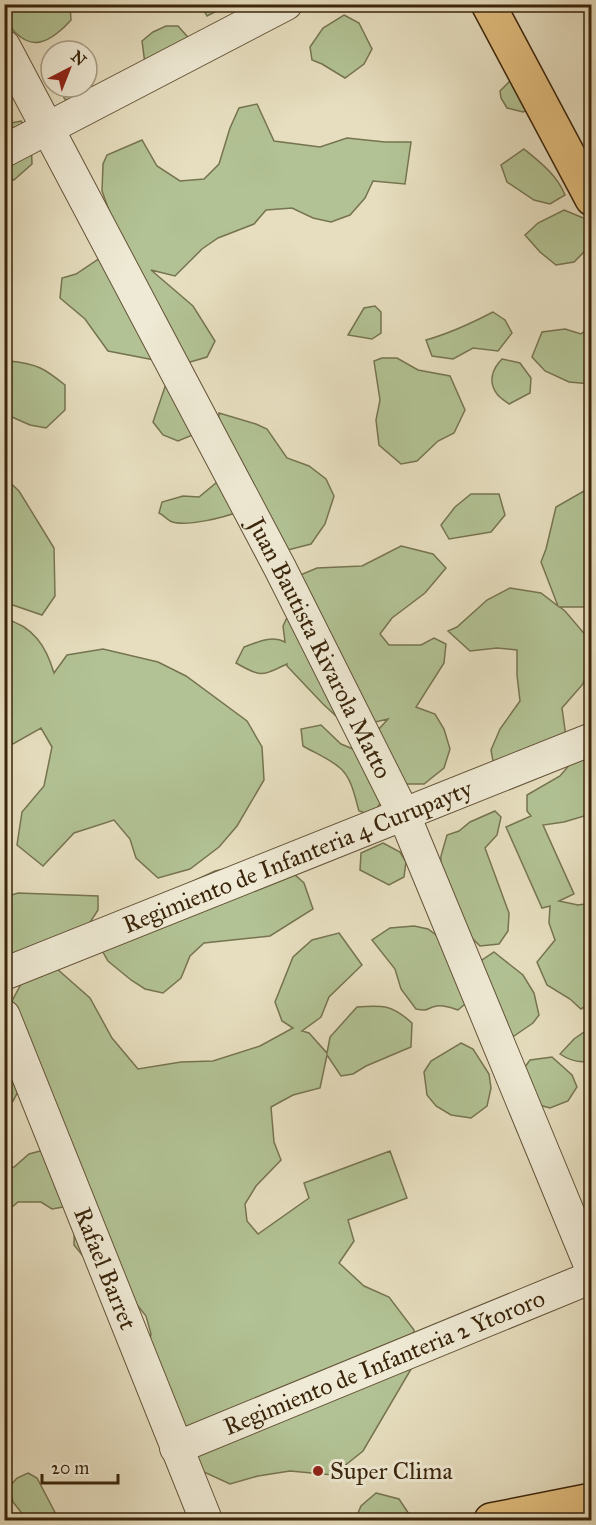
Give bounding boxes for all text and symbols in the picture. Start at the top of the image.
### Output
north arrow [39,39,99,99]
text: N [67,47,90,70]
street label: Juan Bautista Rivarola Matto [240,510,398,784]
street label: Regimiento de Infanteria 4 Curupayty [118,773,477,940]
street label: Rafael Barret [67,1203,143,1335]
street label: Regimiento de Infanteria 2 Ytororo [219,1283,549,1442]
scale bar [42,1447,118,1485]
place label: Super Clima [330,1456,453,1486]
text: 20 m [51,1457,89,1479]
marker: Super Clima [311,1464,325,1478]

